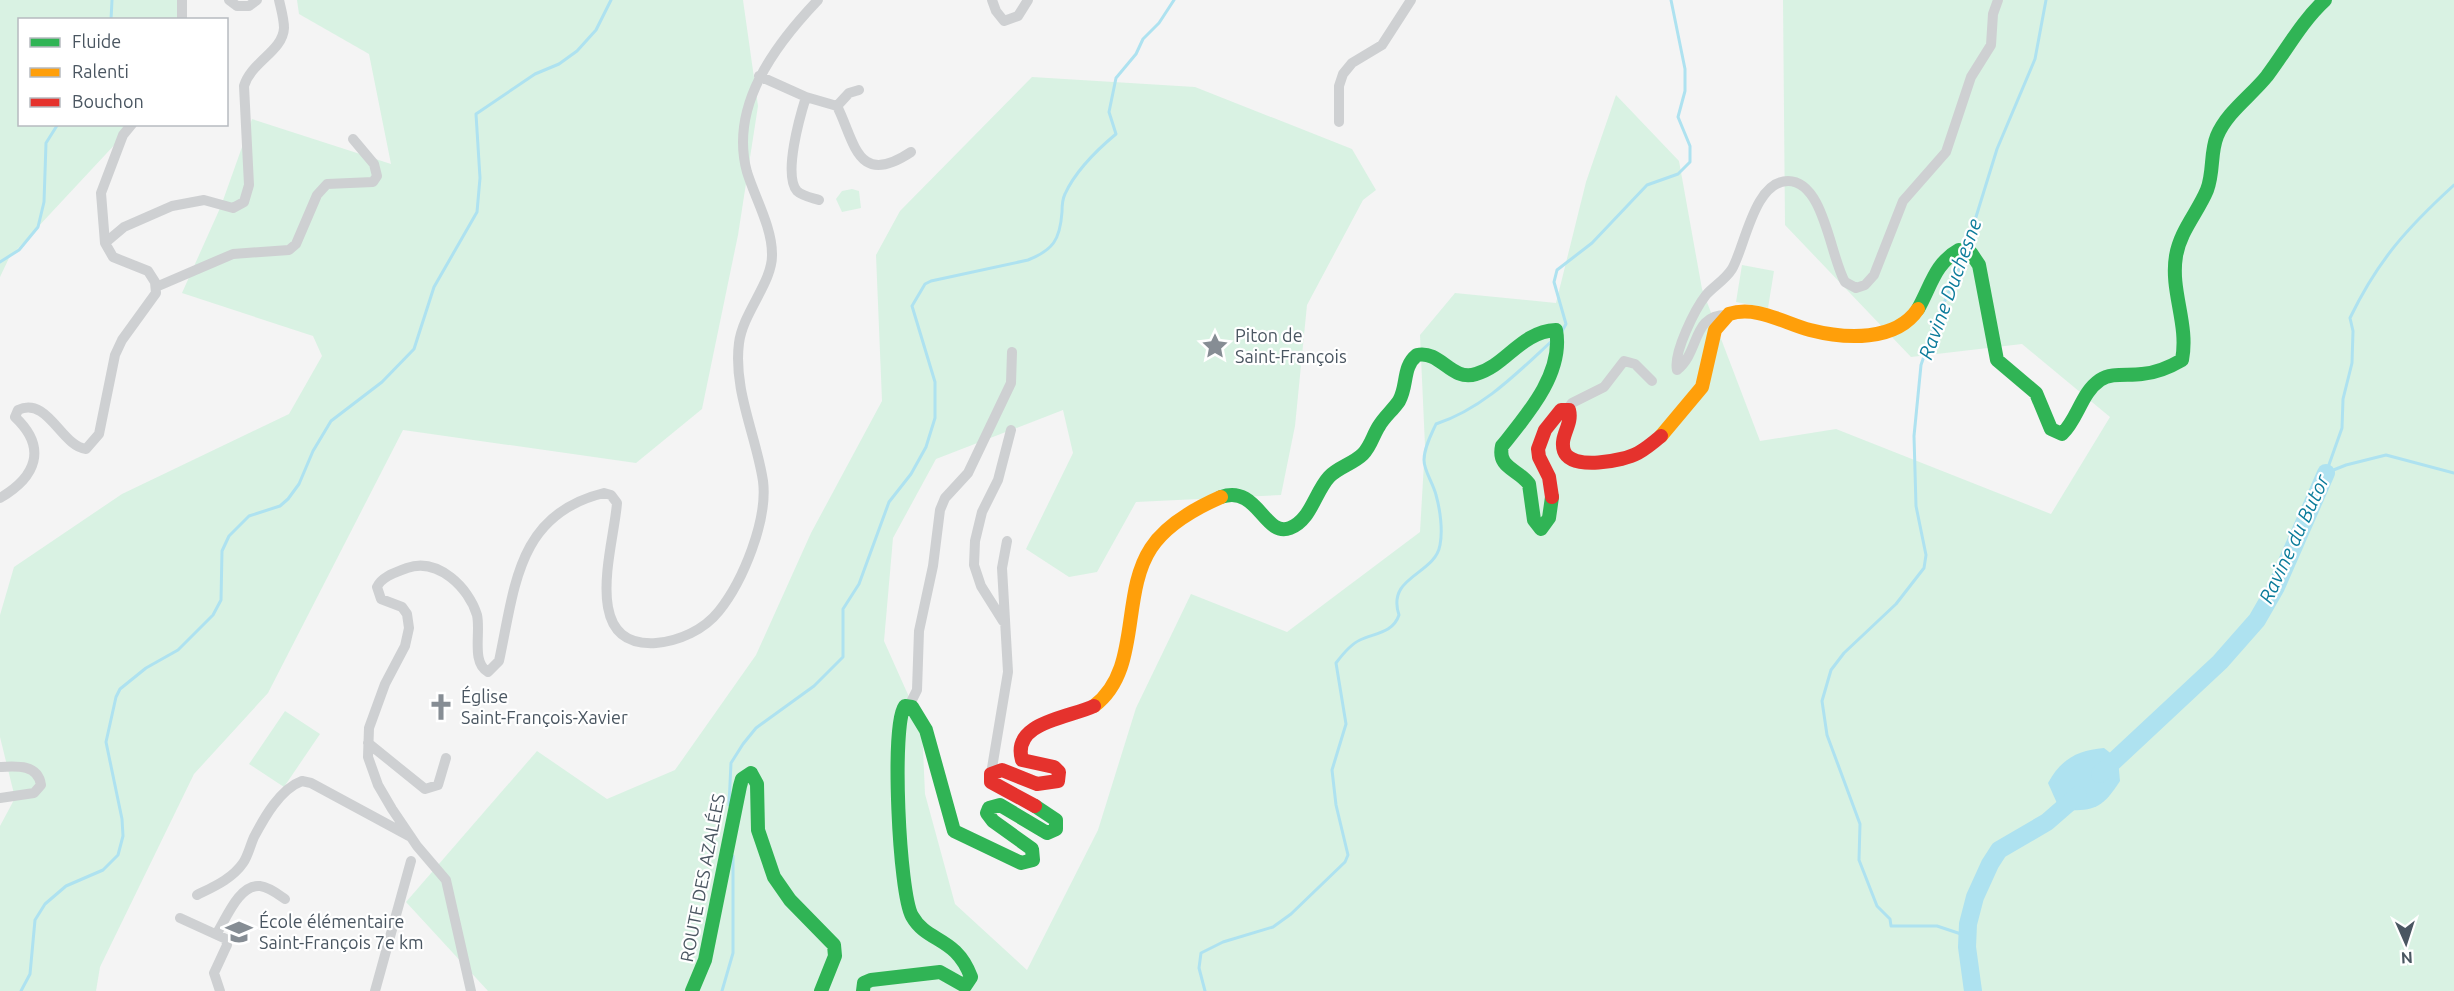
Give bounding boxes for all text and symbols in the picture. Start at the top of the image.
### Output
legend [18,18,228,126]
text: Fluide [72,31,121,51]
text: Ralenti [72,61,129,81]
text: Bouchon [72,91,144,111]
water label: Ravine Duchesne [1913,215,1986,362]
place label: Piton de Saint-François [1235,325,1347,366]
place icon: Piton de Saint-François [1200,331,1230,361]
water label: Ravine du Butor [2254,470,2334,607]
place label: Église Saint-François-Xavier [461,685,628,727]
church icon: Église Saint-François-Xavier [426,692,456,722]
street label: ROUTE DES AZALÉES [675,792,728,964]
place label: École élémentaire Saint-François 7e km [259,910,424,952]
north arrow [2376,913,2436,973]
school or university icon: École élémentaire Saint-François 7e km [224,917,254,947]
text: N [2400,949,2413,967]

